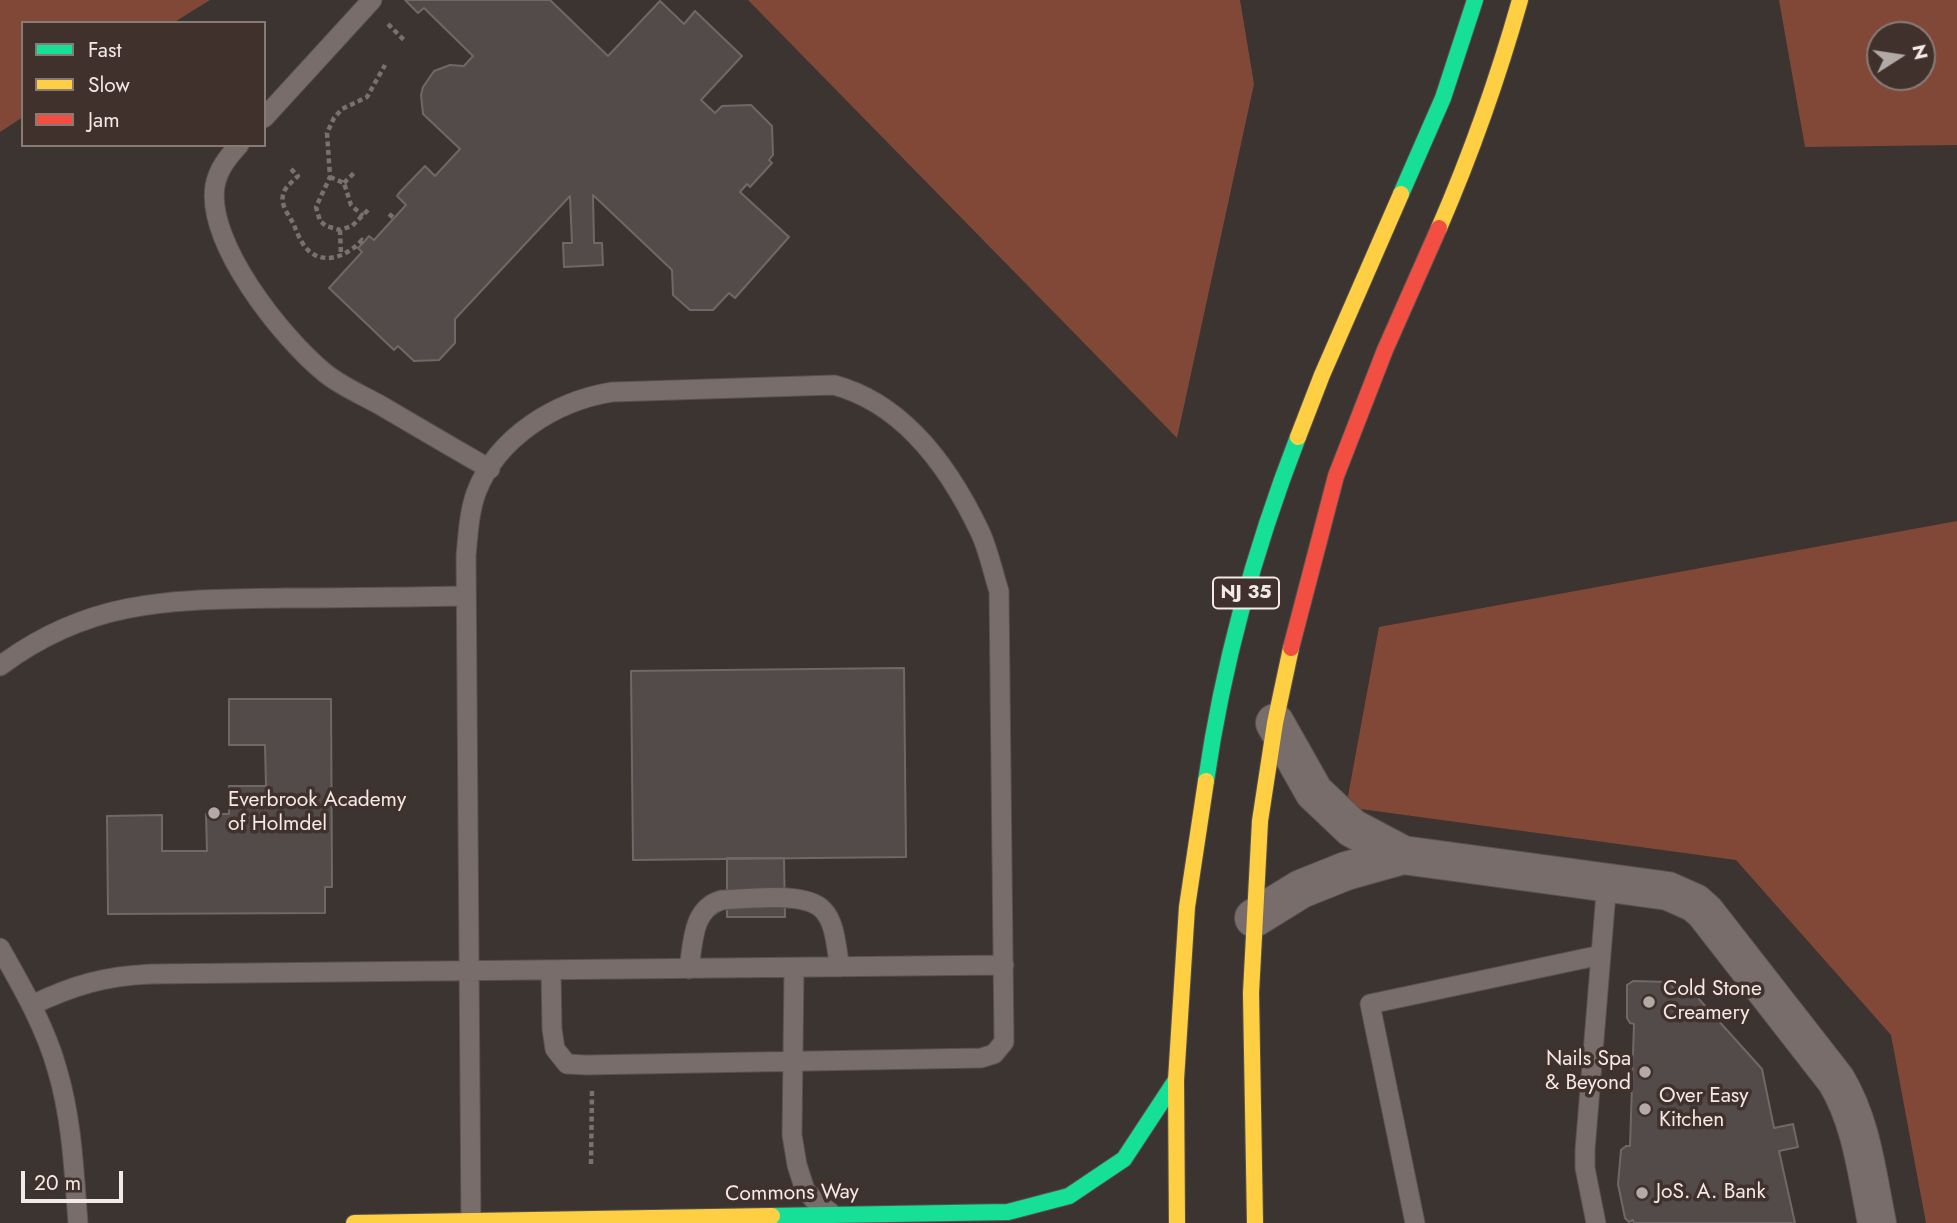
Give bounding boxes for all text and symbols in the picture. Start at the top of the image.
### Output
legend [21,21,266,147]
north arrow [1866,21,1936,91]
text: Fast [88,35,121,65]
text: N [1905,42,1935,62]
text: Slow [88,70,130,100]
text: Jam [88,105,120,135]
road number: NJ 35 [1213,578,1279,608]
place label: Everbrook Academy of Holmdel [228,788,406,838]
marker: Everbrook Academy of Holmdel [206,805,222,821]
place label: Cold Stone Creamery [1663,977,1762,1027]
marker: Cold Stone Creamery [1641,994,1657,1010]
place label: Nails Spa & Beyond [1545,1047,1631,1097]
marker: Nails Spa & Beyond [1637,1064,1653,1080]
place label: Over Easy Kitchen [1659,1084,1748,1134]
marker: Over Easy Kitchen [1637,1101,1653,1117]
scale bar [24,1156,126,1200]
text: 20 m [34,1168,81,1198]
street label: Commons Way [725,1180,859,1208]
place label: JoS. A. Bank [1656,1180,1766,1206]
marker: JoS. A. Bank [1634,1185,1650,1201]

